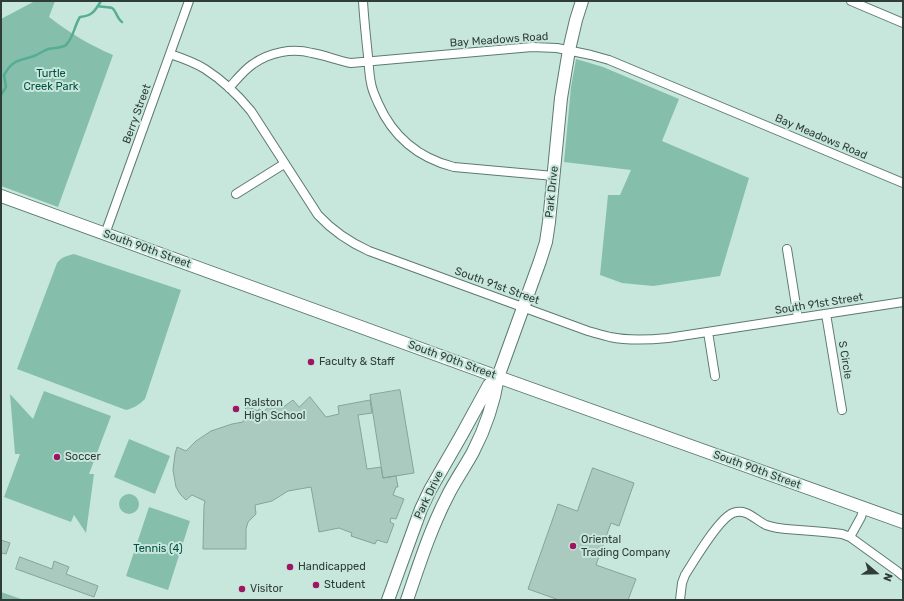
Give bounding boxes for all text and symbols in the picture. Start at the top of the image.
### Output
street label: Bay Meadows Road [449,30,549,50]
park label: Turtle Creek Park [24,67,78,93]
street label: Berry Street [120,82,154,146]
street label: Bay Meadows Road [773,112,869,162]
street label: Park Drive [543,165,561,219]
street label: South 90th Street [101,227,193,271]
street label: South 91st Street [453,265,541,307]
street label: South 91st Street [774,291,864,317]
street label: South 90th Street [406,338,498,382]
street label: S Circle [835,340,855,380]
place label: Faculty & Staff [319,355,395,369]
marker: Faculty & Staff [306,357,316,367]
place label: Ralston High School [244,396,305,422]
marker: Ralston High School [231,404,241,414]
street label: South 90th Street [711,448,803,492]
place label: Soccer [65,450,101,464]
marker: Soccer [52,452,62,462]
street label: Park Drive [412,469,446,521]
place label: Oriental Trading Company [581,533,670,559]
marker: Oriental Trading Company [568,541,578,551]
park label: Tennis (4) [133,542,183,556]
north arrow [856,553,896,593]
place label: Handicapped [298,560,366,574]
marker: Handicapped [285,562,295,572]
text: N [880,571,895,583]
place label: Student [324,578,365,592]
marker: Student [311,580,321,590]
place label: Visitor [250,582,283,596]
marker: Visitor [237,584,247,594]

